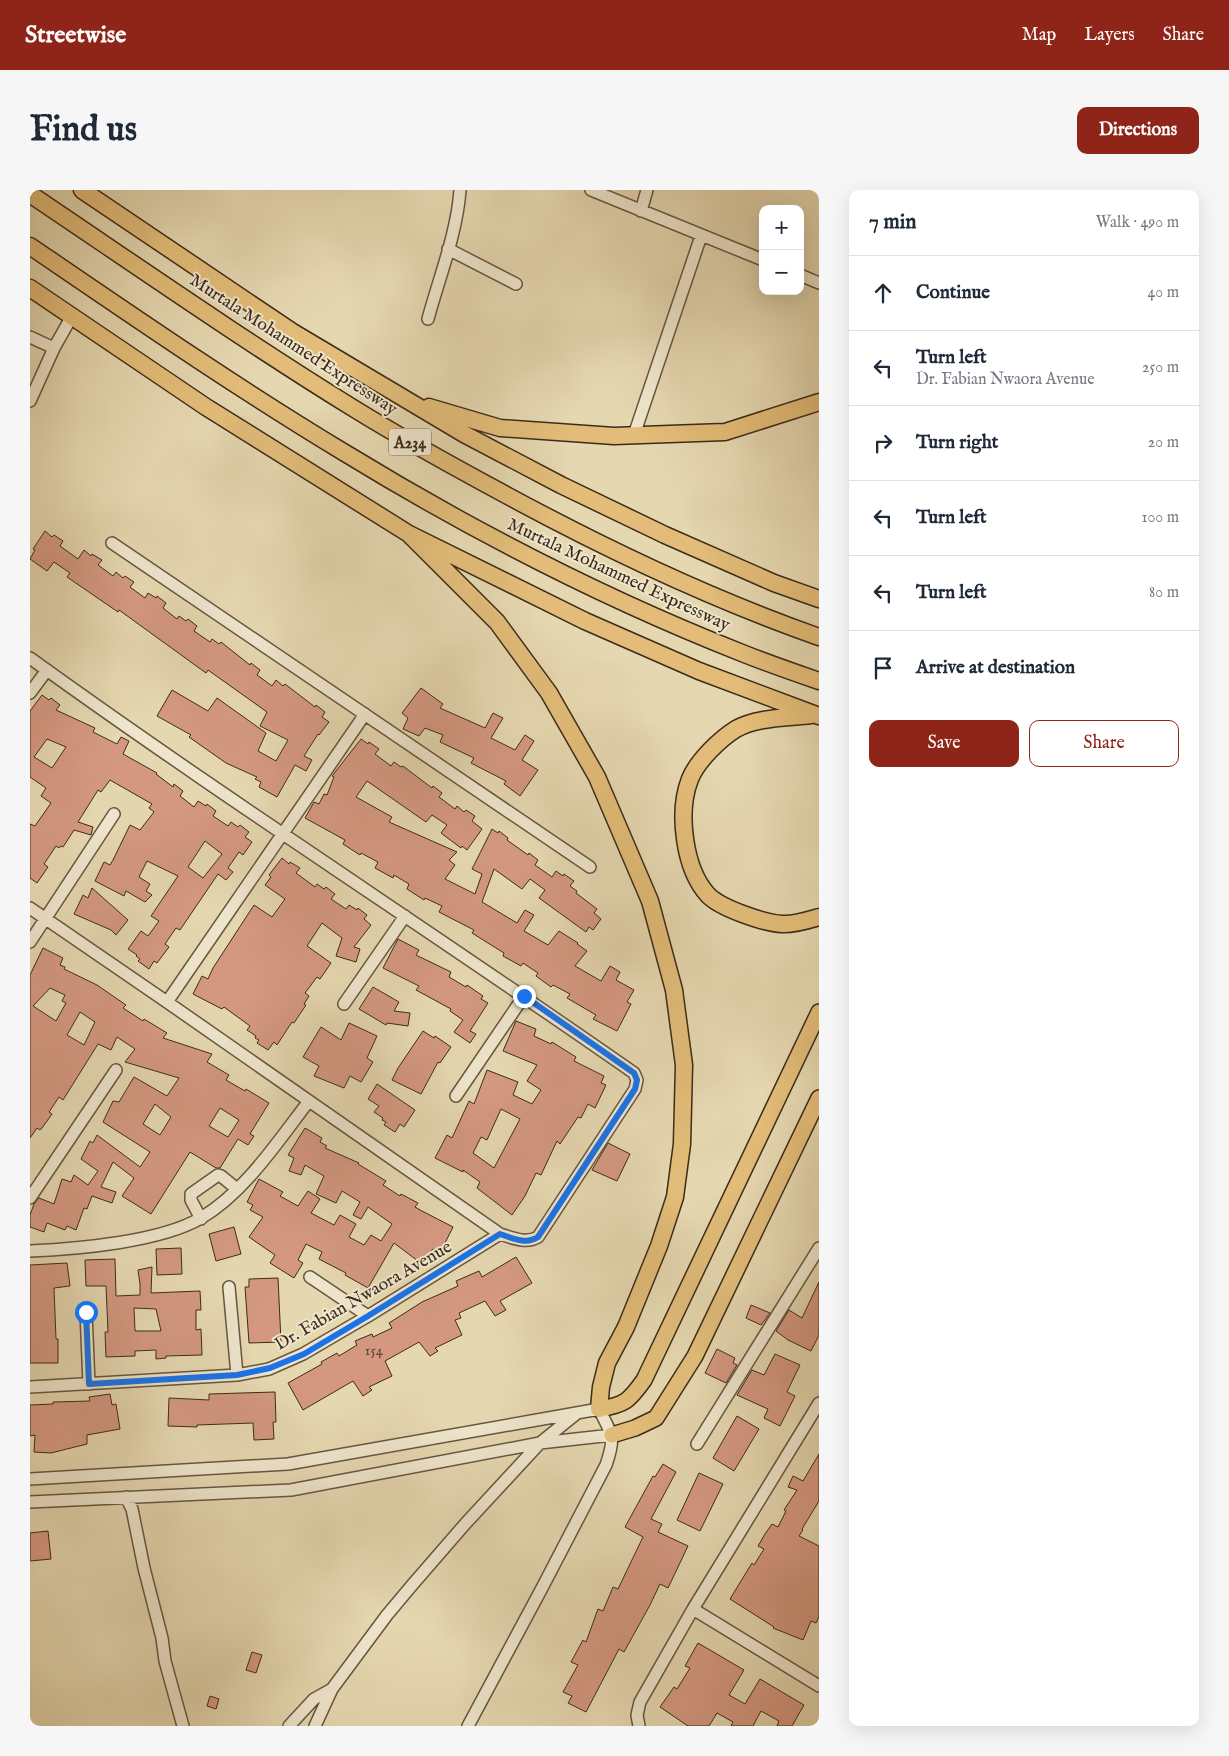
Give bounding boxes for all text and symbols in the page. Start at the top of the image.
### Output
text: Streetwise [25,20,126,51]
text: Map [1022,24,1056,47]
text: Layers [1084,24,1135,47]
text: Share [1163,24,1204,47]
button: Directions [1077,107,1199,154]
text: Find us [30,108,137,153]
map controls [759,205,804,295]
button: + [759,205,804,250]
text: 7 min [869,209,916,236]
text: Walk · 490 m [1096,213,1179,233]
button: − [759,250,804,295]
street label: Murtala Mohammed Expressway [185,269,402,421]
icon: ahead [869,279,897,307]
text: Continue [916,281,990,305]
text: 40 m [1147,283,1179,303]
text: Turn left [916,346,987,370]
icon: left [869,354,897,382]
text: 250 m [1142,358,1179,378]
text: Dr. Fabian Nwaora Avenue [916,370,1095,390]
road number: A234 [389,428,431,456]
icon: right [869,429,897,457]
text: Turn right [916,431,998,455]
text: 20 m [1148,433,1179,453]
icon: left [869,504,897,532]
text: Turn left [916,506,987,530]
text: 100 m [1142,508,1179,528]
street label: Murtala Mohammed Expressway [503,514,734,637]
icon: left [869,579,897,607]
text: Turn left [916,581,987,605]
text: 80 m [1149,583,1179,603]
icon: arrive [869,654,897,682]
text: Arrive at destination [916,656,1075,680]
button: Save [869,720,1019,767]
button: Share [1029,720,1179,767]
route end [513,985,536,1008]
street label: Dr. Fabian Nwaora Avenue [271,1236,456,1356]
route start [75,1301,98,1324]
house number: 154 [365,1341,384,1360]

